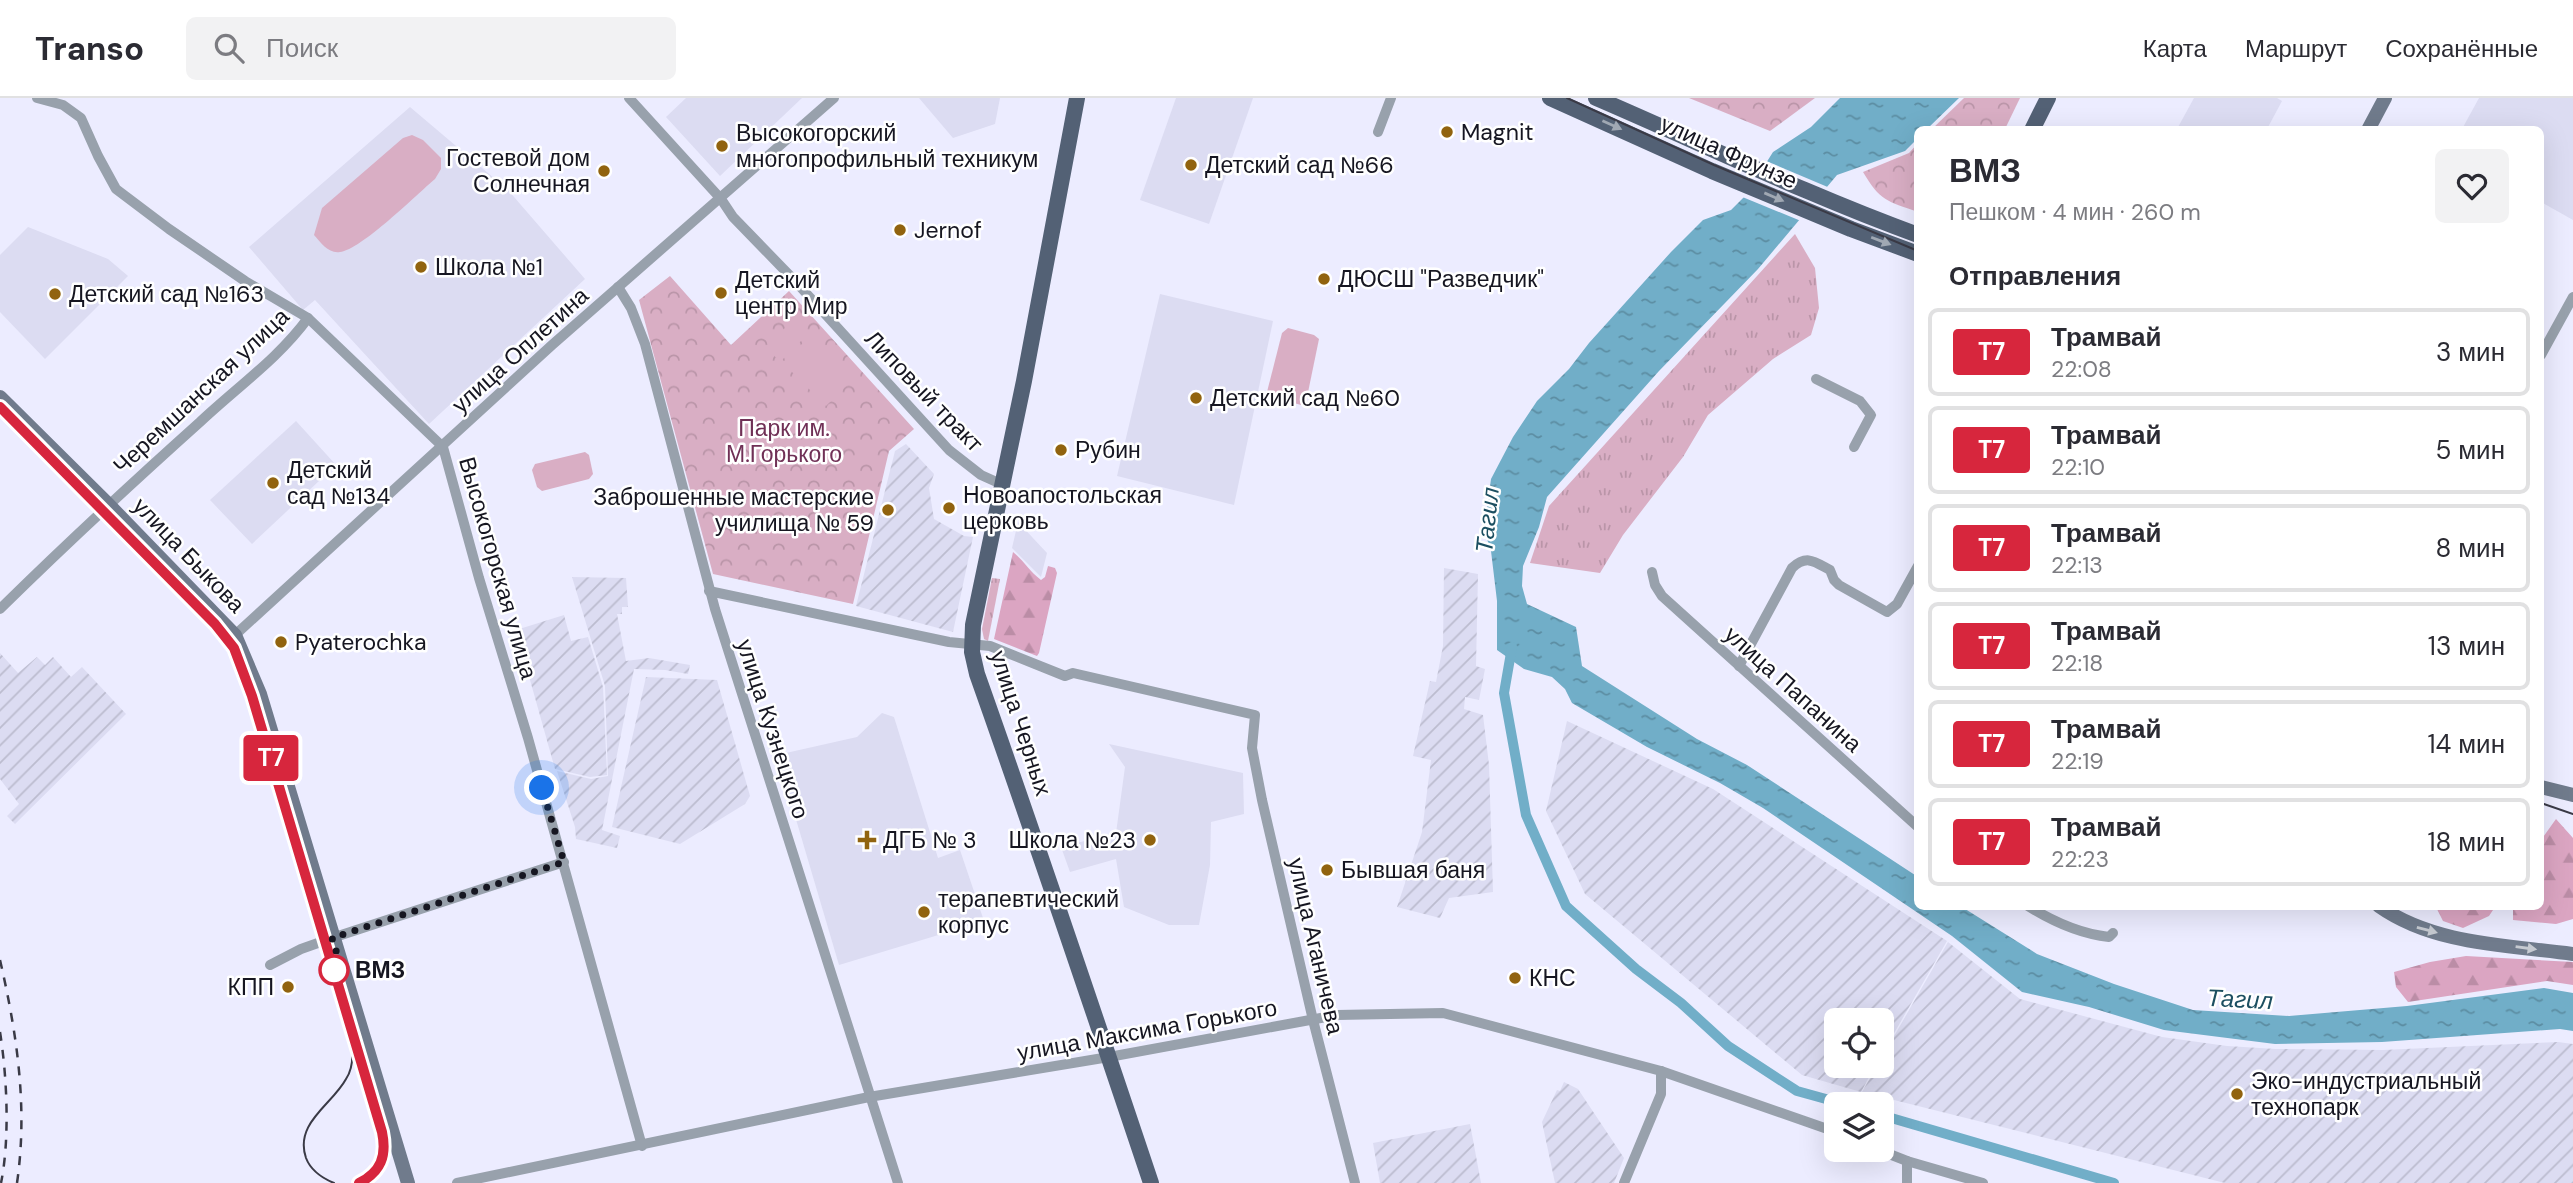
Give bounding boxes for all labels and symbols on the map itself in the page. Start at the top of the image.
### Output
street label: улица Фрунзе [1656,108,1802,196]
place label: Magnit [1461,117,1533,147]
place label: Высокогорский многопрофильный техникум [736,118,1038,174]
one-way arrow [1602,120,1623,131]
marker: Magnit [1439,124,1455,140]
marker: Высокогорский многопрофильный техникум [714,138,730,154]
place label: Гостевой дом Солнечная [446,143,590,199]
place label: Детский сад №66 [1205,150,1394,180]
marker: Детский сад №66 [1183,157,1199,173]
marker: Гостевой дом Солнечная [596,163,612,179]
one-way arrow [1764,192,1785,203]
place label: Jernof [914,215,982,245]
marker: Jernof [892,222,908,238]
one-way arrow [1871,235,1892,246]
place label: Школа №1 [435,252,543,282]
marker: Школа №1 [413,259,429,275]
place label: ДЮСШ "Разведчик" [1338,264,1544,294]
place label: Детский центр Мир [735,265,848,321]
marker: ДЮСШ "Разведчик" [1316,271,1332,287]
place label: Детский сад №163 [69,279,264,309]
street label: улица Оплетина [445,280,595,419]
marker: Детский центр Мир [713,285,729,301]
marker: Детский сад №163 [47,286,63,302]
street label: Черемшанская улица [107,301,296,480]
street label: Липовый тракт [858,324,990,459]
place label: Детский сад №60 [1210,383,1400,413]
marker: Детский сад №60 [1188,390,1204,406]
park label: Парк им. М.Горького [726,413,842,469]
place label: Рубин [1075,435,1141,465]
marker: Рубин [1053,442,1069,458]
street label: Высокогорская улица [452,453,544,683]
place label: Детский сад №134 [287,455,390,511]
marker: Детский сад №134 [265,475,281,491]
place label: Новоапостольская церковь [963,480,1162,536]
place label: Заброшенные мастерские училища № 59 [593,482,874,538]
water label: Тагил [1468,485,1506,555]
street label: улица Быкова [127,491,252,619]
marker: Новоапостольская церковь [941,500,957,516]
marker: Заброшенные мастерские училища № 59 [880,502,896,518]
street label: улица Папанина [1718,619,1868,759]
place label: Pyaterochka [295,627,426,657]
marker: Pyaterochka [273,634,289,650]
street label: улица Кузнецкого [730,635,816,823]
street label: улица Черных [983,647,1059,800]
line badge: T7 [240,735,302,781]
your location [524,770,559,805]
place label: ДГБ № 3 [883,825,977,855]
place label: Школа №23 [1008,825,1136,855]
marker: ДГБ № 3 [857,830,877,850]
marker: Школа №23 [1142,832,1158,848]
street label: улица Аганичева [1281,855,1351,1037]
place label: Бывшая баня [1341,855,1485,885]
marker: Бывшая баня [1319,862,1335,878]
place label: терапевтический корпус [938,884,1119,940]
marker: терапевтический корпус [916,904,932,920]
one-way arrow [2416,925,2438,936]
one-way arrow [2515,943,2537,954]
marker: ВМЗ [319,955,349,985]
place label: ВМЗ [355,955,405,985]
place label: КНС [1529,963,1576,993]
marker: КНС [1507,970,1523,986]
place label: КПП [228,972,274,1002]
marker: КПП [280,979,296,995]
water label: Тагил [2206,982,2274,1016]
street label: улица Максима Горького [1015,992,1279,1068]
place label: Эко-индустриальный технопарк [2251,1066,2481,1122]
marker: Эко-индустриальный технопарк [2229,1086,2245,1102]

